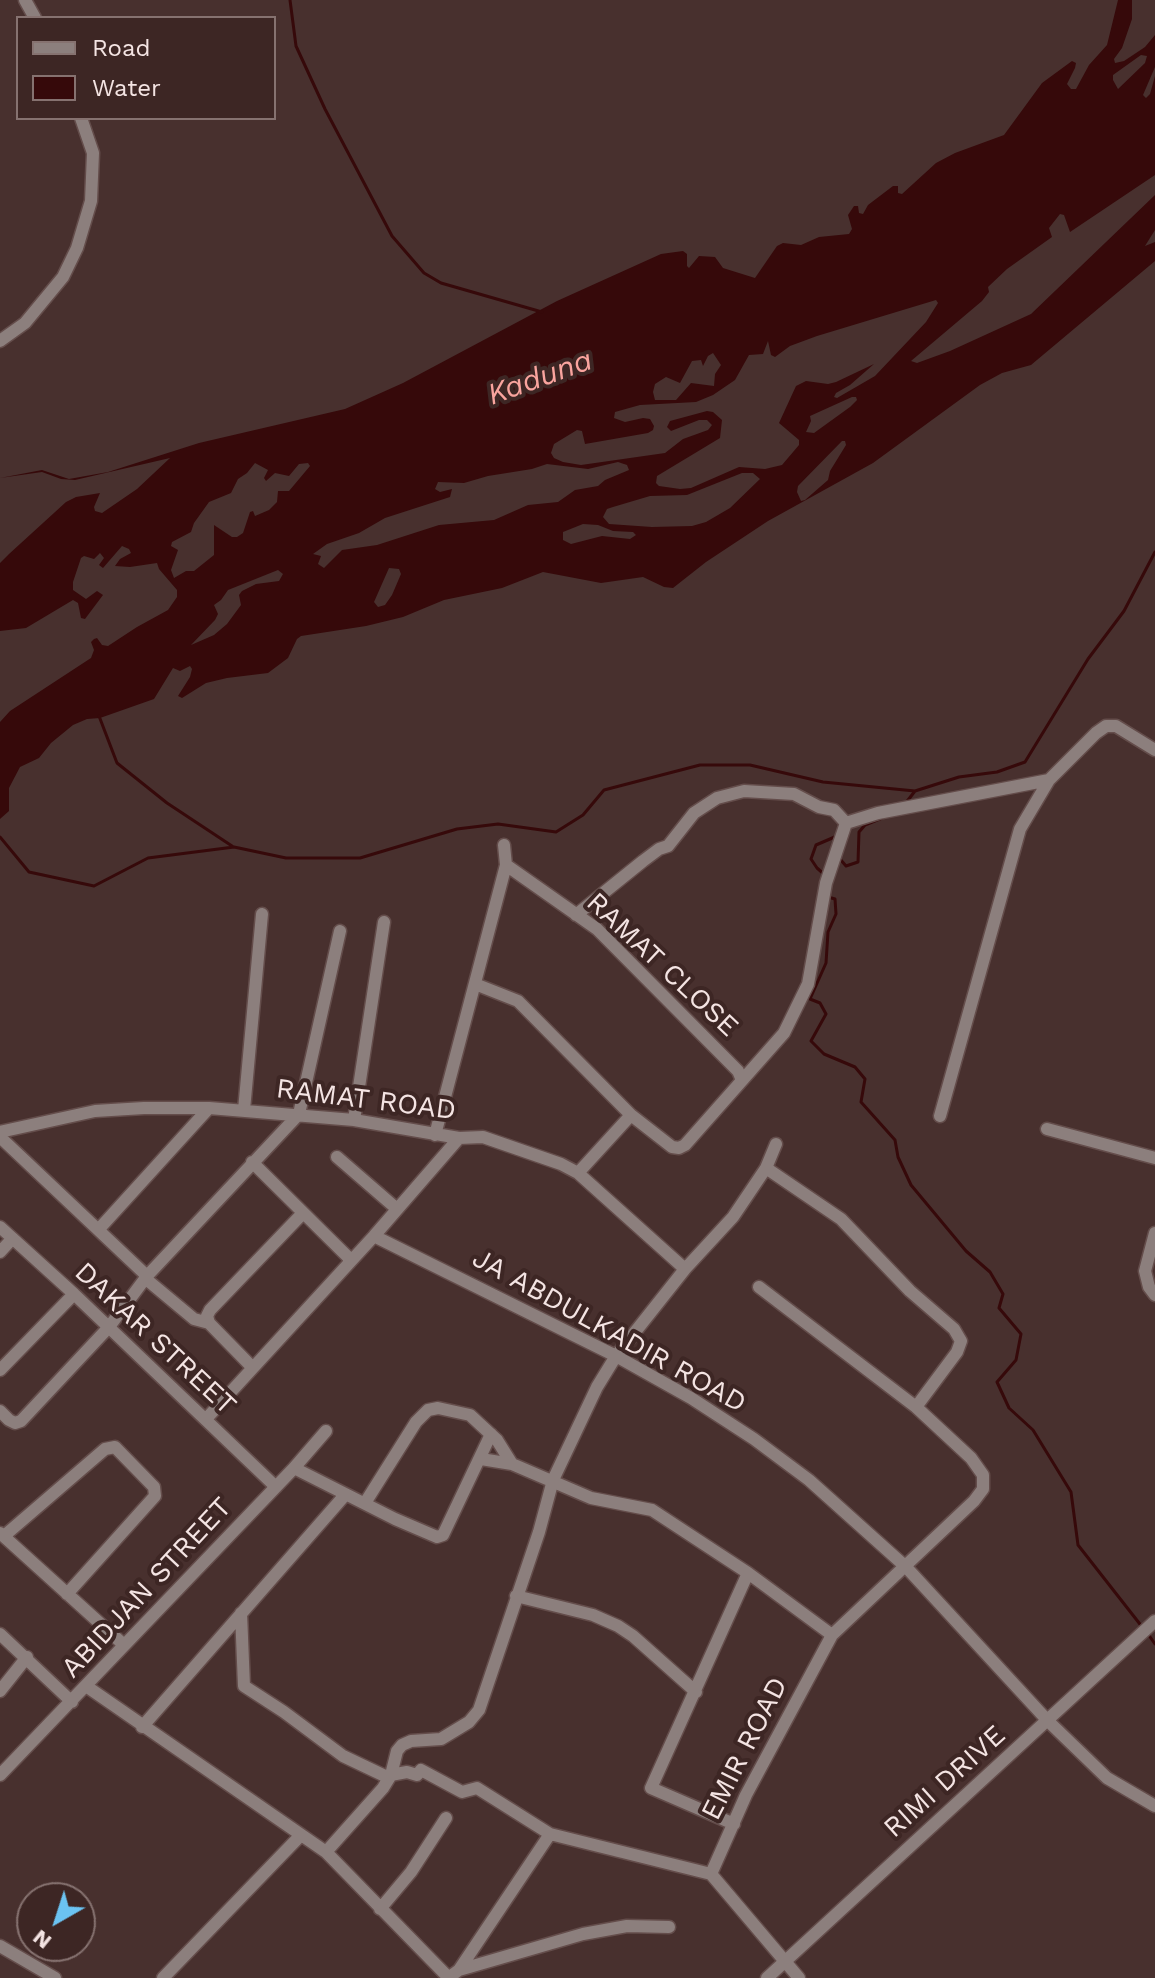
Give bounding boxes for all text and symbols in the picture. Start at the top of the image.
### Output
legend [16,16,276,120]
text: Road [92,34,151,62]
text: Water [92,74,161,102]
water label: Kaduna [483,342,597,414]
street label: RAMAT CLOSE [579,886,745,1044]
street label: RAMAT ROAD [274,1072,458,1128]
street label: JA ABDULKADIR ROAD [466,1242,752,1420]
street label: DAKAR STREET [67,1256,243,1422]
street label: ABIDJAN STREET [55,1491,239,1685]
street label: EMIR ROAD [695,1672,795,1826]
street label: RIMI DRIVE [877,1719,1013,1845]
north arrow [16,1882,96,1962]
text: N [28,1925,56,1954]

